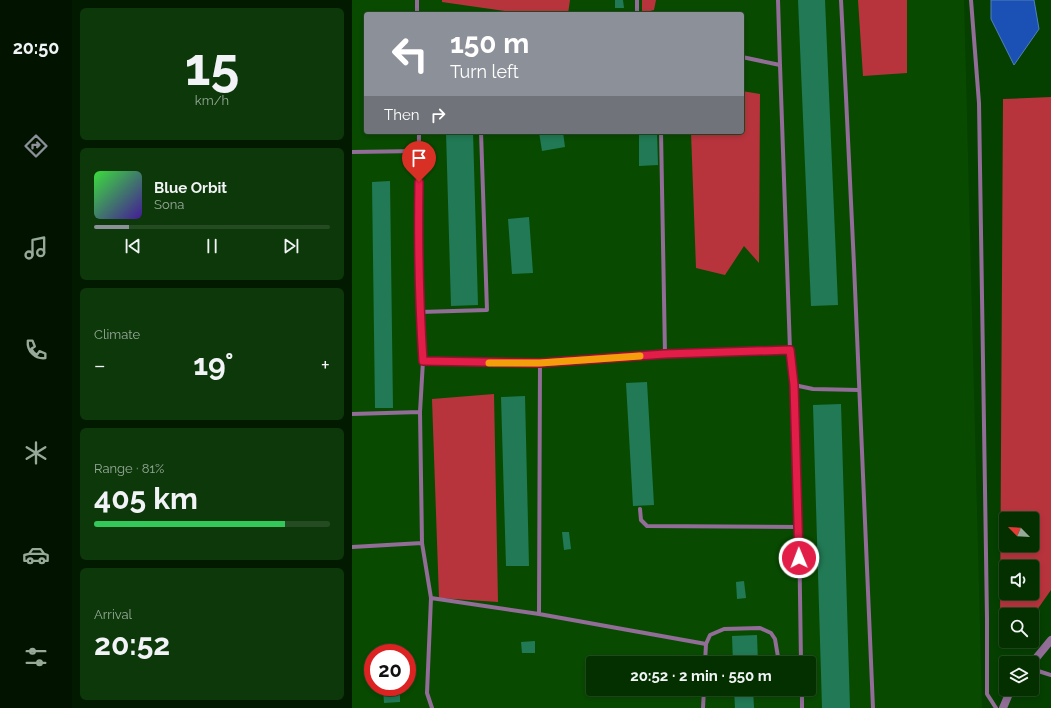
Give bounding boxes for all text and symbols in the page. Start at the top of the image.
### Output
text: 150 m [450,27,529,60]
icon: left [384,28,436,80]
text: 15 [185,36,239,97]
text: 20:50 [13,37,59,58]
text: Turn left [450,61,519,82]
text: km/h [195,93,229,108]
icon: right [427,104,449,126]
text: Then [384,106,419,124]
icon: directions [22,132,50,160]
pin [402,141,436,182]
icon: arrive [408,147,430,169]
text: Blue Orbit [154,179,227,197]
text: Sona [154,197,184,212]
icon: music [22,234,50,262]
icon: previous [122,235,144,257]
icon: pause [201,235,223,257]
icon: next [280,235,302,257]
text: Climate [94,327,140,342]
icon: phone [22,336,50,364]
text: 19° [193,347,233,382]
text: − [94,352,106,378]
text: + [321,352,330,378]
icon: climate [22,439,50,467]
text: Range · 81% [94,461,164,476]
text: 405 km [94,481,198,516]
north arrow [999,512,1039,552]
map controls [999,512,1039,696]
position arrow [778,537,820,579]
icon: car [22,541,50,569]
button: sound [999,560,1039,600]
text: Arrival [94,607,132,622]
button: search [999,608,1039,648]
text: 20:52 [94,627,170,662]
icon: filters [22,643,50,671]
speed limit sign: 20 [364,644,416,696]
button: layers [999,656,1039,696]
text: 20:52 · 2 min · 550 m [630,667,772,685]

